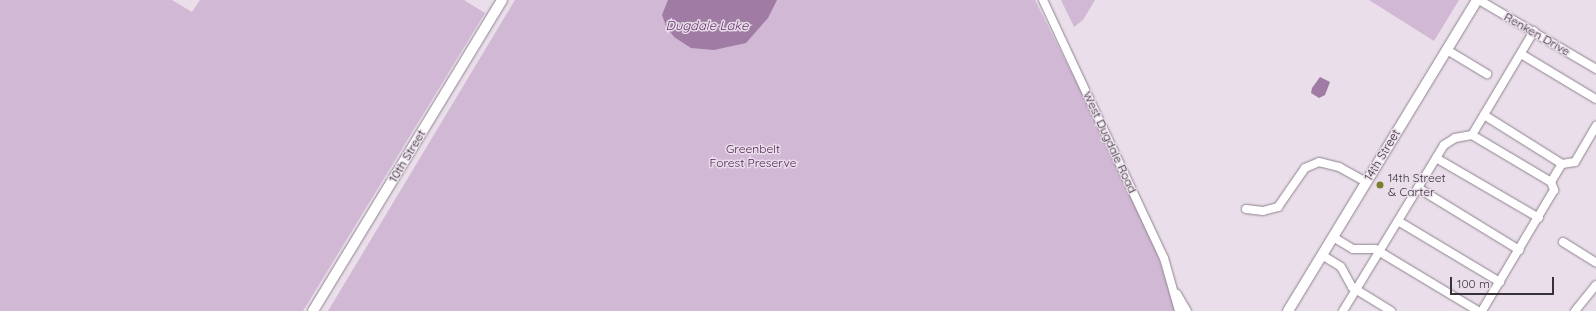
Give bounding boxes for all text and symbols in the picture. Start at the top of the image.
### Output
street label: Renken Drive [1501,9,1573,59]
water label: Dugdale Lake [666,17,748,33]
street label: West Dugdale Road [1080,89,1140,195]
street label: 10th Street [386,127,428,185]
street label: 14th Street [1361,127,1403,183]
park label: Greenbelt Forest Preserve [710,142,796,170]
place label: 14th Street & Carter [1388,171,1446,199]
marker: 14th Street & Carter [1375,180,1385,190]
scale bar [1452,269,1556,295]
text: 100 m [1457,276,1490,291]

